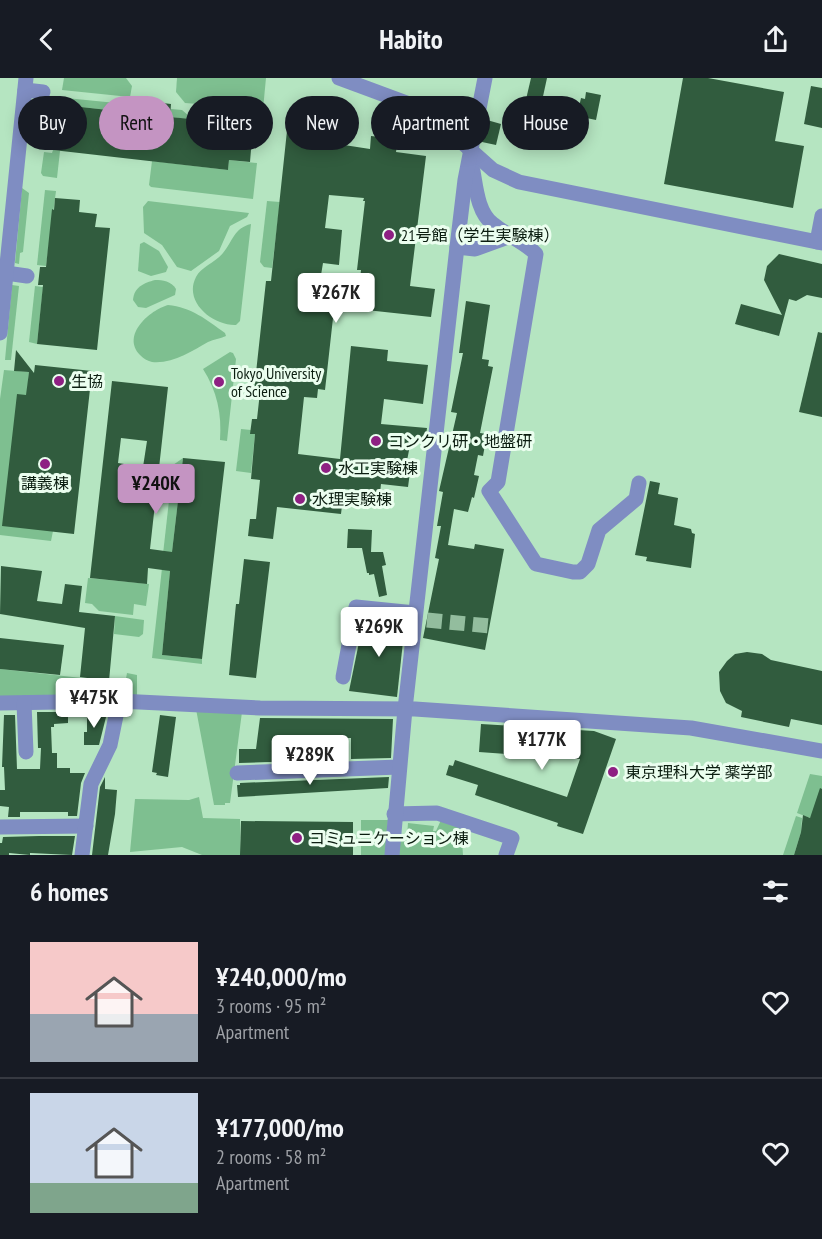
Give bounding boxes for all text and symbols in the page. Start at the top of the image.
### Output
text: Habito [379,22,443,56]
icon: back [30,23,63,56]
icon: share [759,23,792,56]
chip: Buy [18,96,87,150]
chip: Rent [99,96,174,150]
chip: Filters [186,96,273,150]
chip: New [285,96,359,150]
chip: Apartment [371,96,490,150]
chip: House [502,96,589,150]
place label: 21号館（学生実験棟） [401,225,559,245]
marker: 21号館（学生実験棟） [382,228,396,242]
pin: ¥267K [294,273,378,324]
text: ¥267K [312,279,360,305]
place label: Tokyo University of Science [231,363,321,401]
place label: 生協 [71,371,103,391]
marker: 生協 [52,374,66,388]
marker: Tokyo University of Science [212,375,226,389]
place label: コンクリ研・地盤研 [388,431,532,451]
marker: コンクリ研・地盤研 [369,434,383,448]
marker: 講義棟 [38,457,52,471]
place label: 水工実験棟 [338,458,418,478]
marker: 水工実験棟 [319,461,333,475]
pin: ¥240K [114,464,198,515]
text: ¥240K [132,470,180,496]
place label: 講義棟 [21,473,69,493]
place label: 水理実験棟 [312,489,392,509]
marker: 水理実験棟 [293,492,307,506]
pin: ¥269K [337,607,421,658]
text: ¥269K [355,613,403,639]
pin: ¥475K [52,678,136,729]
text: ¥475K [70,684,118,710]
pin: ¥177K [500,720,584,771]
text: ¥177K [518,726,566,752]
pin: ¥289K [268,735,352,786]
text: ¥289K [286,741,334,767]
place label: 東京理科大学 薬学部 [625,762,772,782]
marker: 東京理科大学 薬学部 [606,765,620,779]
place label: コミュニケーション棟 [309,828,469,848]
marker: コミュニケーション棟 [290,831,304,845]
text: 6 homes [30,875,108,908]
icon: filters [759,875,792,908]
text: ¥240,000/mo [216,960,347,993]
icon: home [78,966,150,1038]
icon: heart [759,986,792,1019]
text: 3 rooms · 95 m² [216,993,326,1019]
text: Apartment [216,1019,289,1045]
text: ¥177,000/mo [216,1111,344,1144]
icon: home [78,1117,150,1189]
icon: heart [759,1137,792,1170]
text: 2 rooms · 58 m² [216,1144,326,1170]
text: Apartment [216,1170,289,1196]

